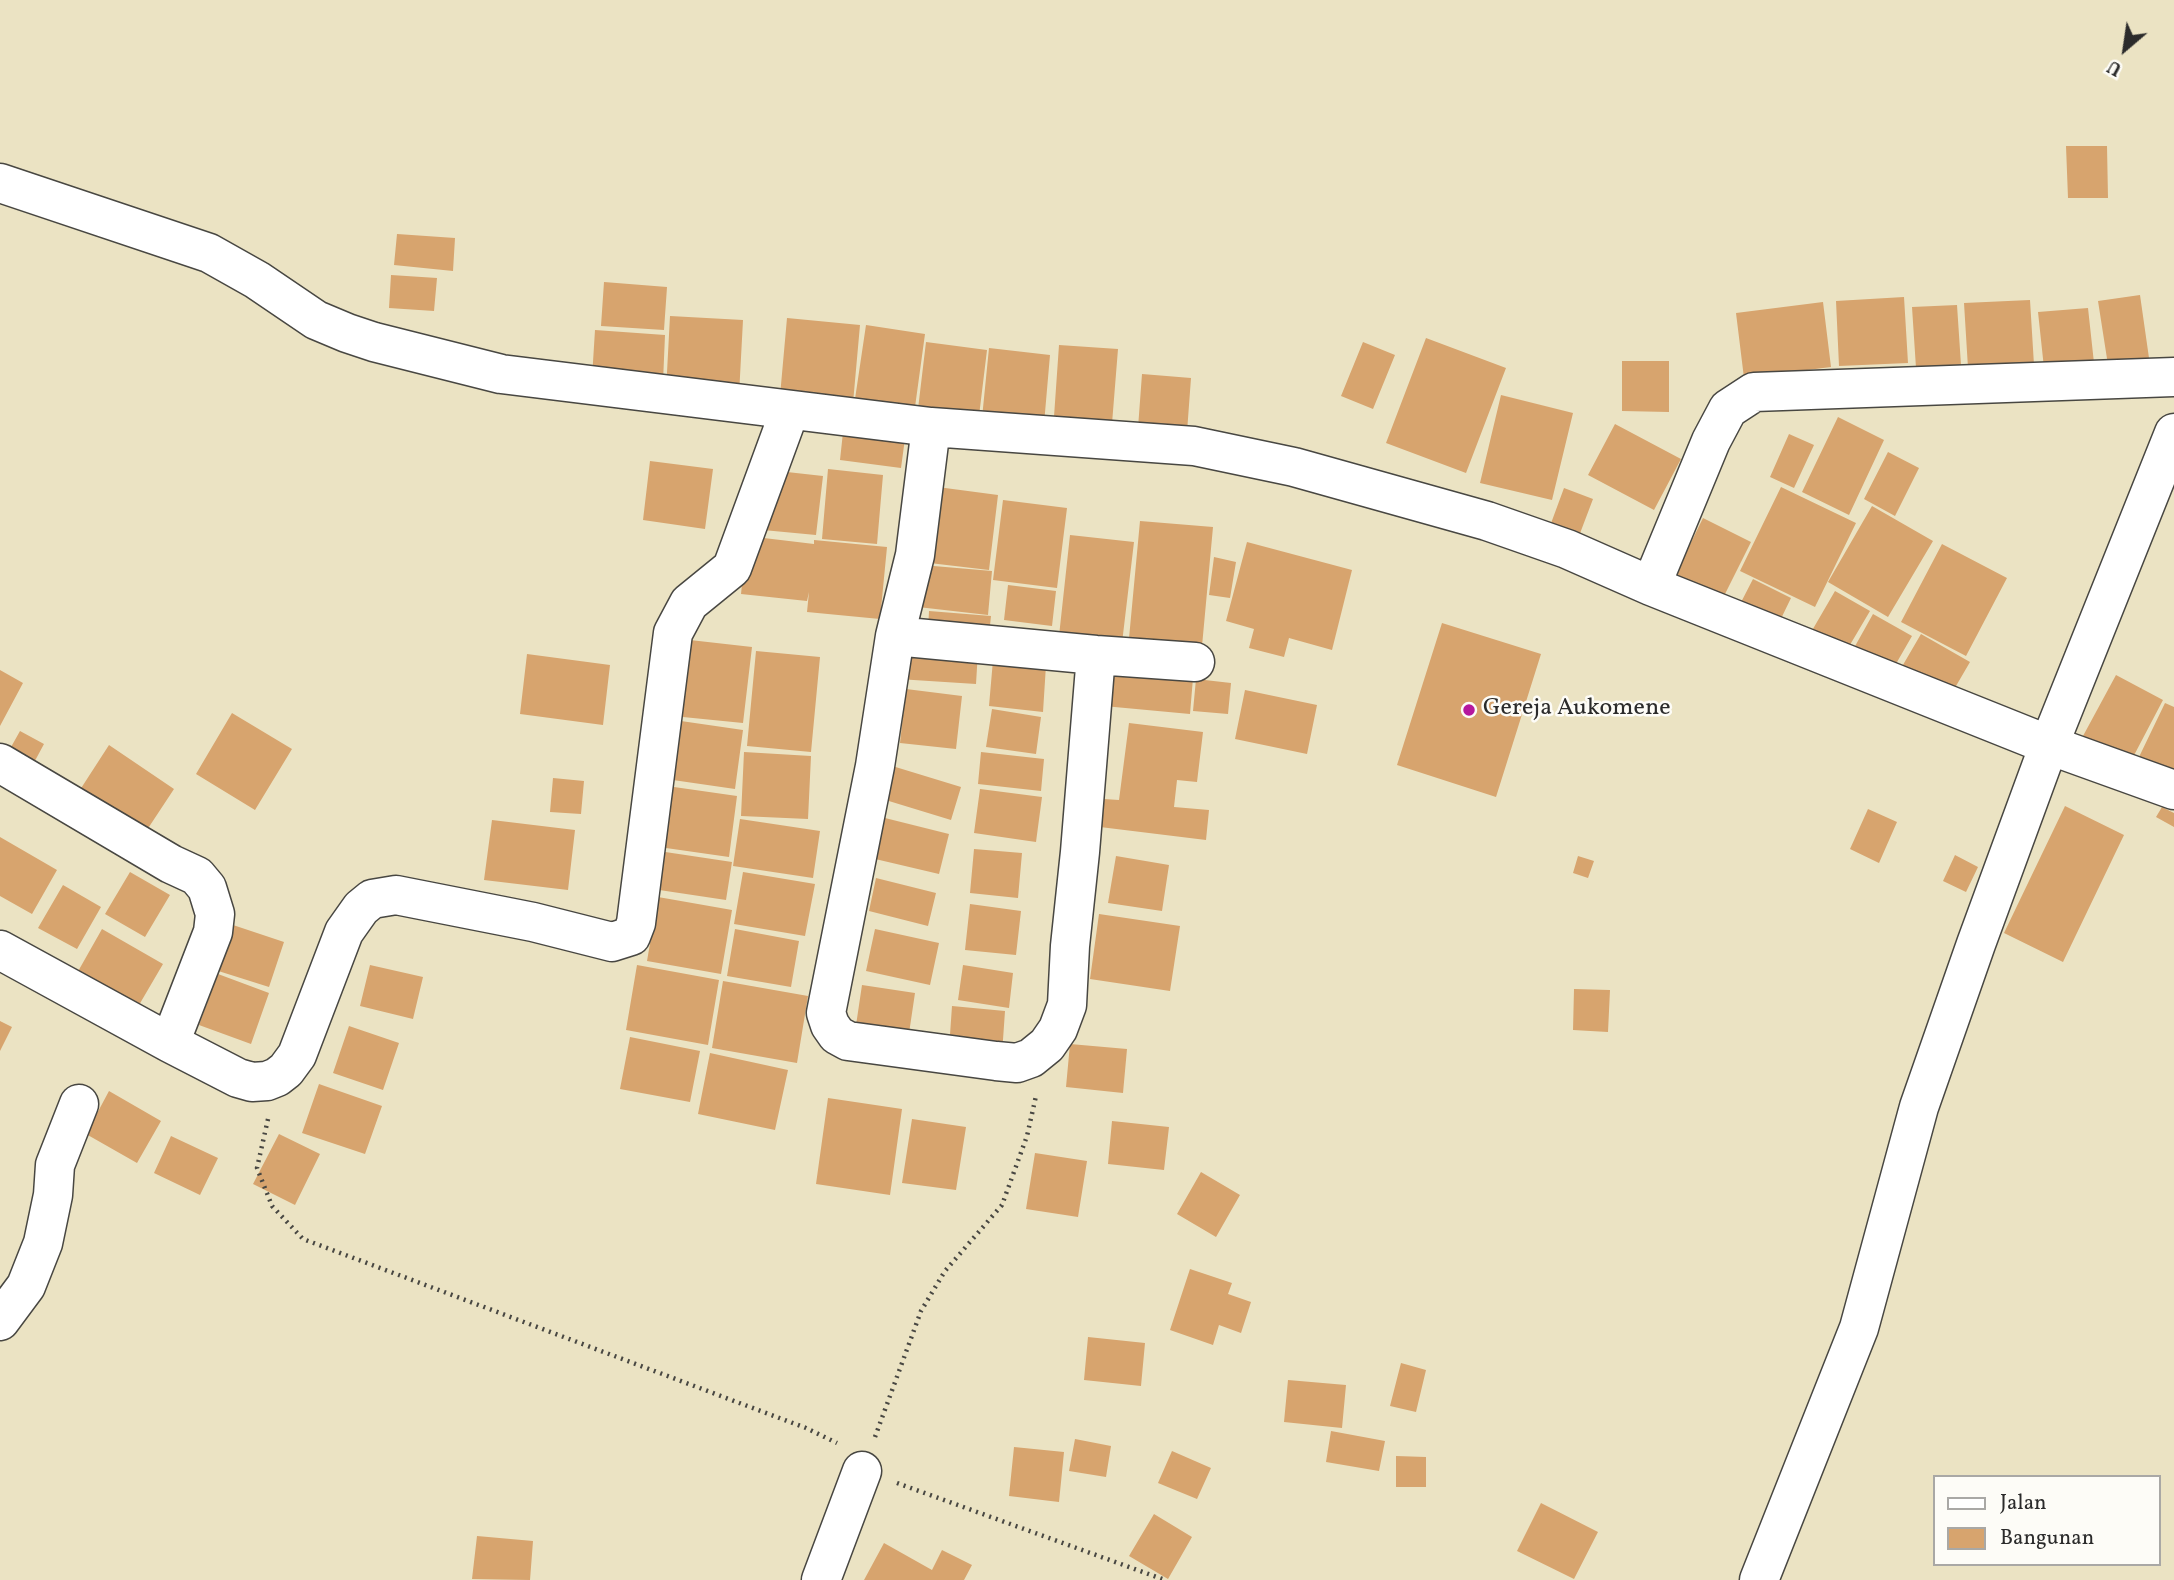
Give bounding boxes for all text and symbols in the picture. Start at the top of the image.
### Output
north arrow [2090,14,2160,84]
text: U [2103,53,2127,82]
place label: Gereja Aukomene [1483,696,1671,724]
marker: Gereja Aukomene [1461,702,1477,718]
legend [1932,1475,2160,1566]
text: Jalan [2000,1489,2047,1518]
text: Bangunan [2000,1524,2094,1553]

